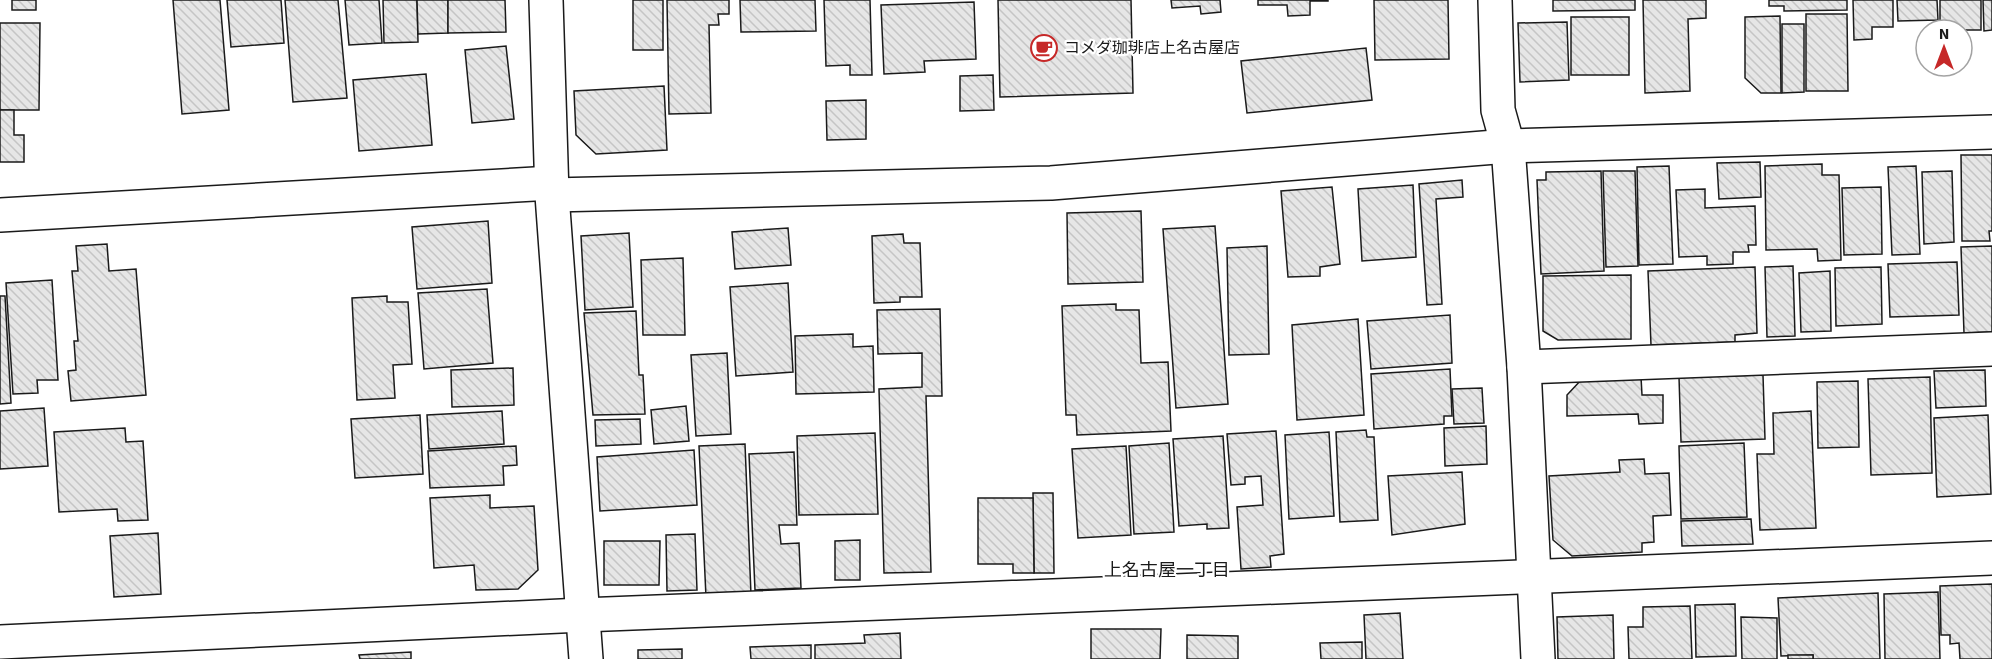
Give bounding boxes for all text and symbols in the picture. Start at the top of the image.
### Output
north arrow [1914,18,1974,78]
text: N [1939,23,1949,45]
cafe icon: コメダ珈琲店上名古屋店 [1029,33,1059,63]
place label: コメダ珈琲店上名古屋店 [1064,37,1240,59]
district label: 上名古屋一丁目 [1104,558,1230,583]

